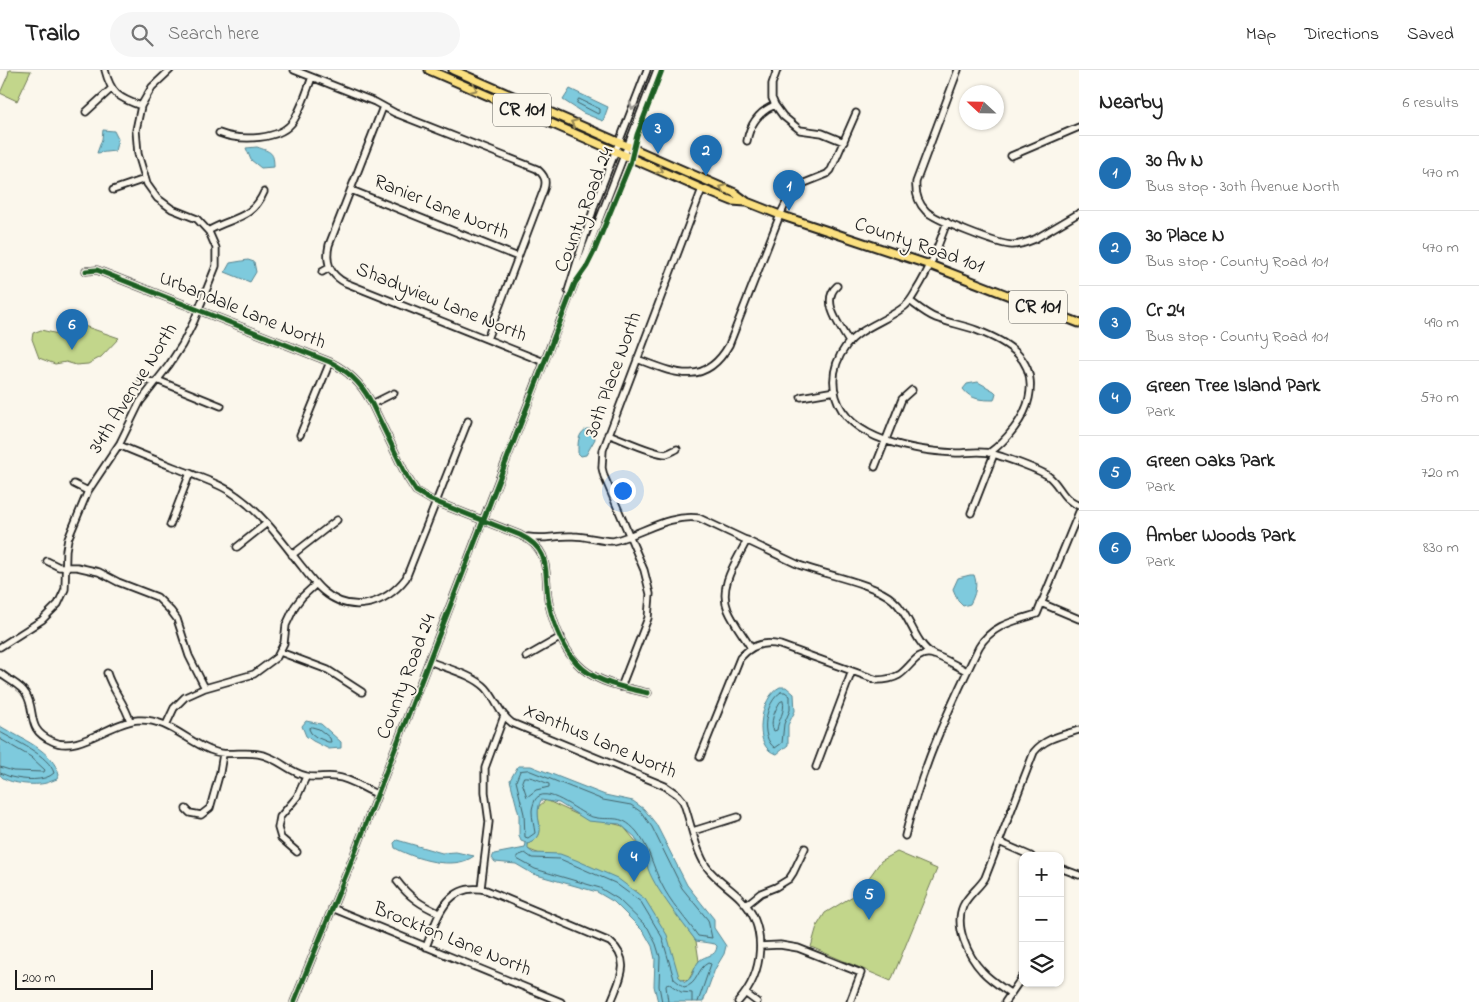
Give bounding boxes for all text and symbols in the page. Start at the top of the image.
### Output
search box [110,12,460,57]
text: Trailo [25,17,80,52]
icon: search [128,21,156,49]
text: Search here [168,21,259,48]
text: Map [1246,22,1276,48]
text: Directions [1304,22,1379,48]
text: Saved [1407,22,1454,48]
one-way arrow [469,83,478,94]
north arrow [959,85,1004,130]
text: Nearby [1099,88,1163,118]
text: 6 results [1402,91,1459,115]
road number: CR 101 [493,94,551,126]
one-way arrow [629,101,639,110]
pin: 3 [642,113,674,154]
one-way arrow [570,118,579,129]
pin: 2 [690,135,722,176]
street label: County Road 24 [548,143,622,277]
text: 30 Av N [1146,148,1203,175]
text: 1 [1112,161,1118,185]
text: 470 m [1422,161,1459,185]
one-way arrow [655,164,664,175]
street label: Ranier Lane North [369,168,513,248]
pin: 1 [773,170,805,211]
text: Bus stop · 30th Avenue North [1146,175,1339,199]
one-way arrow [719,183,728,194]
street label: County Road 101 [850,210,988,282]
text: 30 Place N [1146,223,1225,250]
text: 2 [1111,236,1119,260]
text: 470 m [1422,236,1459,260]
text: Bus stop · County Road 101 [1146,250,1328,274]
street label: Shadyview Lane North [351,255,531,351]
street label: Urbandale Lane North [154,264,330,358]
road number: CR 101 [1009,290,1067,323]
text: Cr 24 [1146,298,1184,325]
street label: 30th Place North [578,308,650,442]
pin: 6 [56,309,88,350]
text: 3 [1112,311,1118,335]
text: 490 m [1424,311,1459,335]
street label: 34th Avenue North [82,318,186,460]
text: Bus stop · County Road 101 [1146,325,1328,349]
text: Green Tree Island Park [1146,373,1320,400]
text: 4 [1112,386,1118,410]
text: 570 m [1420,386,1459,410]
text: Park [1146,400,1175,424]
text: Green Oaks Park [1146,448,1275,475]
text: 5 [1110,461,1120,485]
text: 720 m [1421,461,1459,485]
text: Park [1146,475,1175,499]
your location [610,478,636,504]
text: Amber Woods Park [1146,523,1296,550]
text: 6 [1111,536,1119,560]
text: 830 m [1423,536,1459,560]
text: Park [1146,550,1175,574]
street label: County Road 24 [370,610,444,744]
street label: Xanthus Lane North [519,697,681,787]
pin: 4 [618,841,650,882]
map controls [1019,852,1064,987]
button: + [1019,852,1064,897]
pin: 5 [853,879,885,920]
street label: Brockton Lane North [368,895,535,985]
button: − [1019,897,1064,942]
button: layers [1019,942,1064,987]
scale bar [15,967,152,990]
text: 200 m [22,968,55,989]

